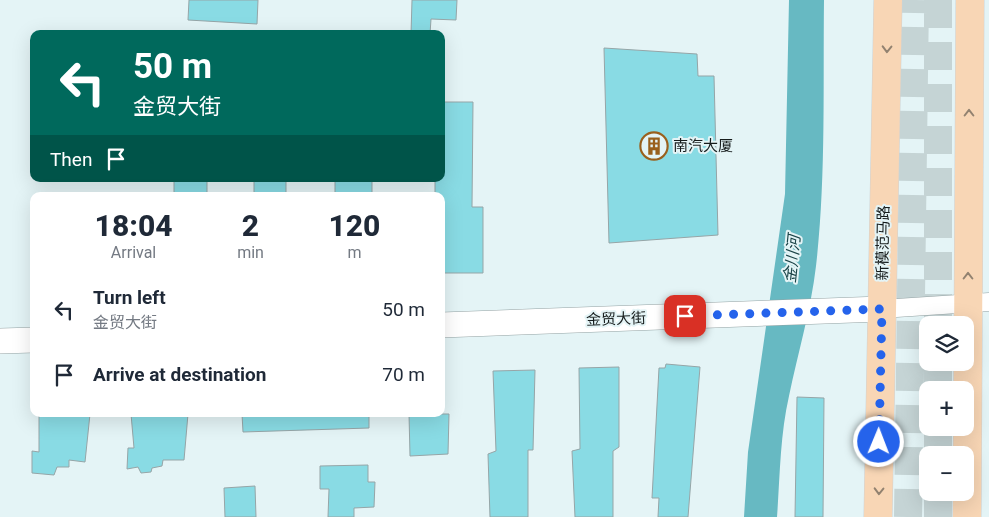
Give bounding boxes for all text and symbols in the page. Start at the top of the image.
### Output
one-way arrow [882,45,892,53]
text: 50 m [133,46,212,87]
icon: left [50,50,115,115]
text: 金贸大街 [133,94,221,119]
one-way arrow [964,109,974,117]
building icon: 南汽大厦 [639,131,669,161]
place label: 南汽大厦 [673,137,733,155]
icon: arrive [102,145,130,173]
text: Then [50,148,92,171]
street label: 新模范马路 [873,205,893,281]
text: 18:04 [95,208,173,243]
text: 2 [242,208,259,243]
text: 120 [328,208,380,243]
water label: 金川河 [780,231,804,284]
text: Arrival [111,243,156,262]
text: min [237,243,264,262]
text: m [347,243,361,262]
one-way arrow [963,272,973,280]
text: Turn left [93,286,166,309]
pin [664,295,706,337]
icon: left [50,296,78,324]
text: 50 m [382,298,425,321]
icon: arrive [671,302,699,330]
street label: 金贸大街 [586,309,646,329]
text: 金贸大街 [93,313,157,332]
map controls [919,316,974,501]
button: layers [919,316,974,371]
icon: arrive [50,361,78,389]
text: Arrive at destination [93,363,266,386]
text: 70 m [382,363,425,386]
button: + [919,381,974,436]
position arrow [852,415,904,467]
button: − [919,446,974,501]
one-way arrow [873,487,884,495]

